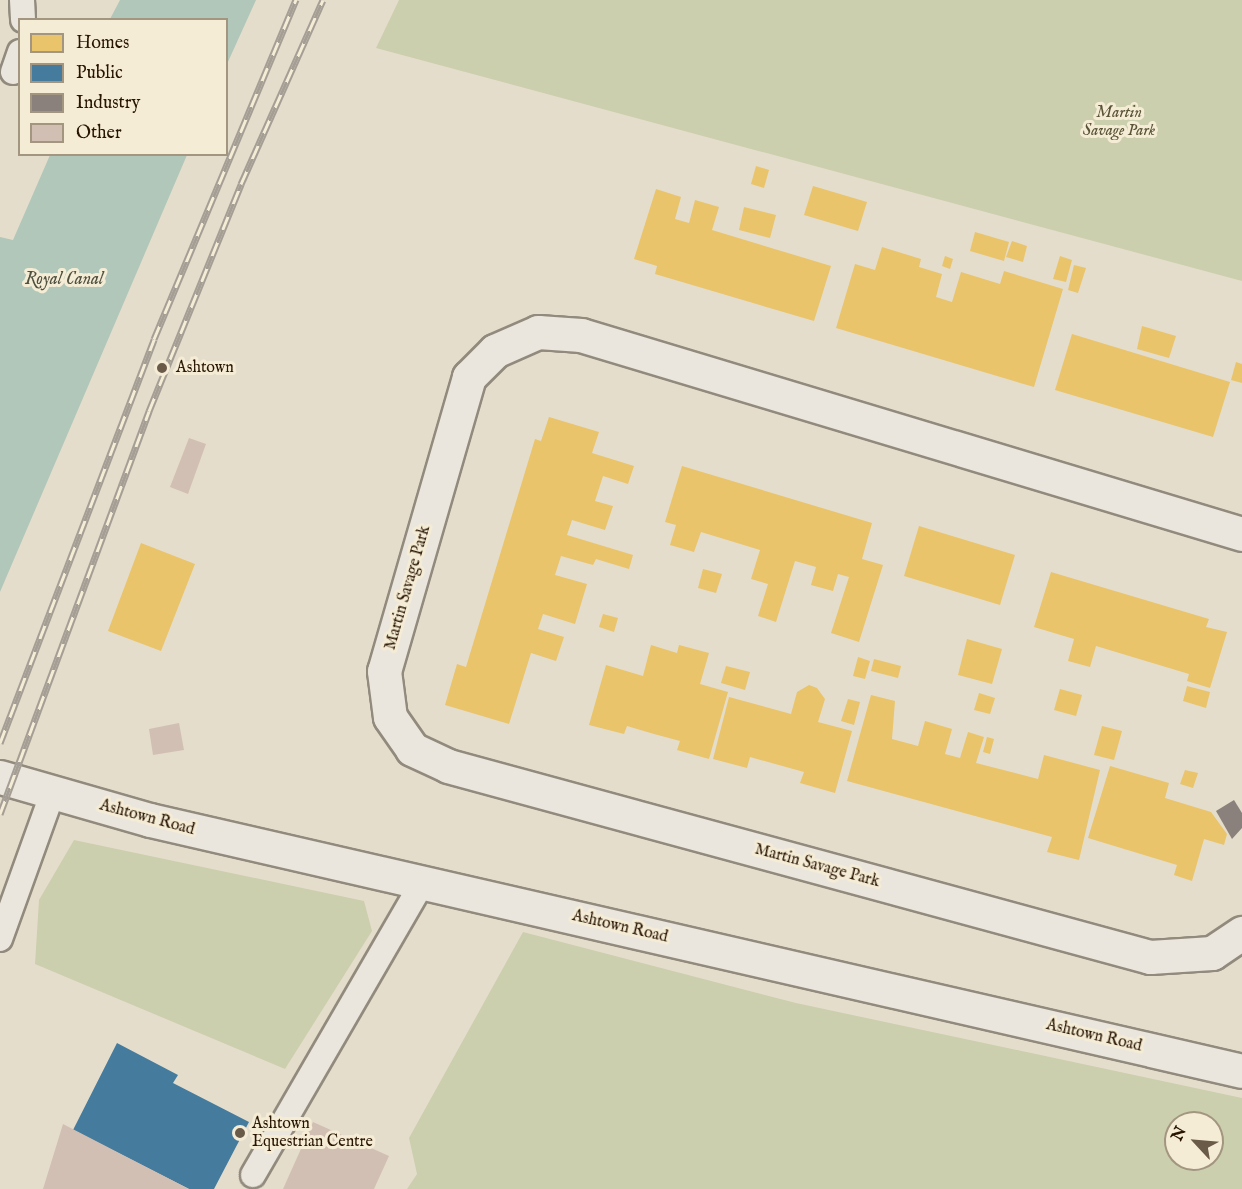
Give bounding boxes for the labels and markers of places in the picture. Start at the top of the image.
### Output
place label: Ashtown [176,358,234,378]
marker: Ashtown [153,359,171,377]
place label: Ashtown Equestrian Centre [252,1114,373,1152]
marker: Ashtown Equestrian Centre [233,1126,247,1140]

